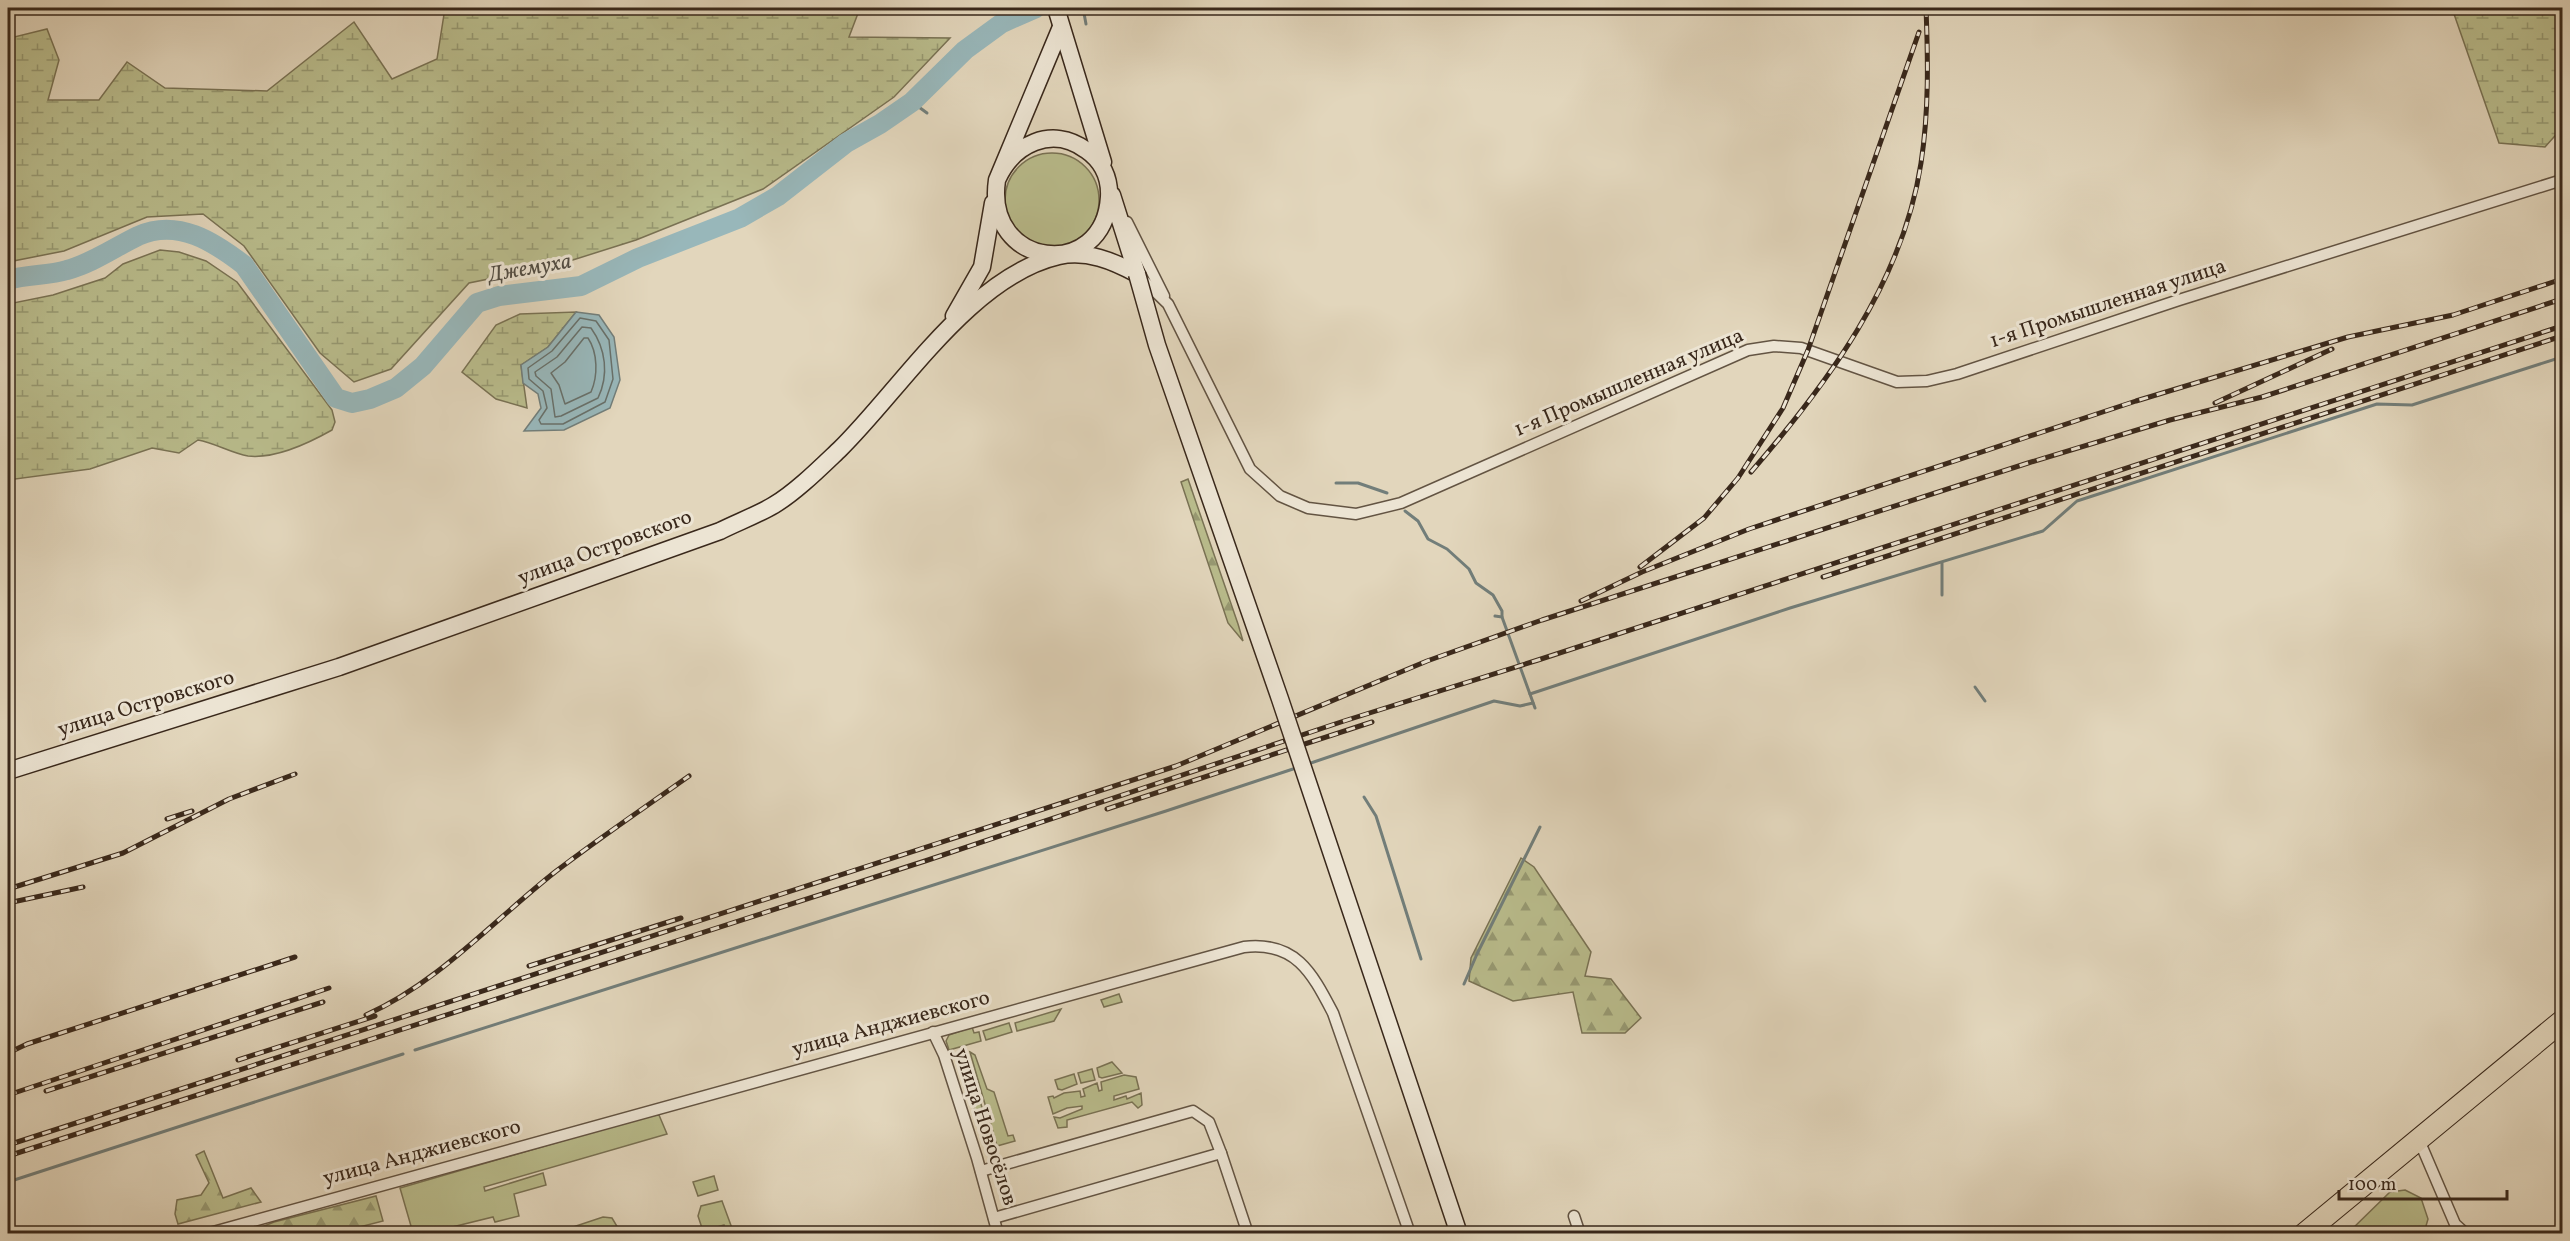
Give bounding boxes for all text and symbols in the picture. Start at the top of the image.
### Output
water label: Джемуха [484,246,574,292]
street label: 1-я Промышленная улица [1986,252,2230,356]
street label: 1-я Промышленная улица [1510,321,1748,445]
street label: улица Островского [514,503,696,593]
street label: улица Островского [54,663,238,745]
street label: улица Анджиевского [789,984,993,1064]
street label: улица Новосёлов [946,1044,1024,1210]
street label: улица Анджиевского [320,1113,524,1193]
scale bar [2339,1163,2507,1201]
text: 100 m [2348,1173,2397,1198]

